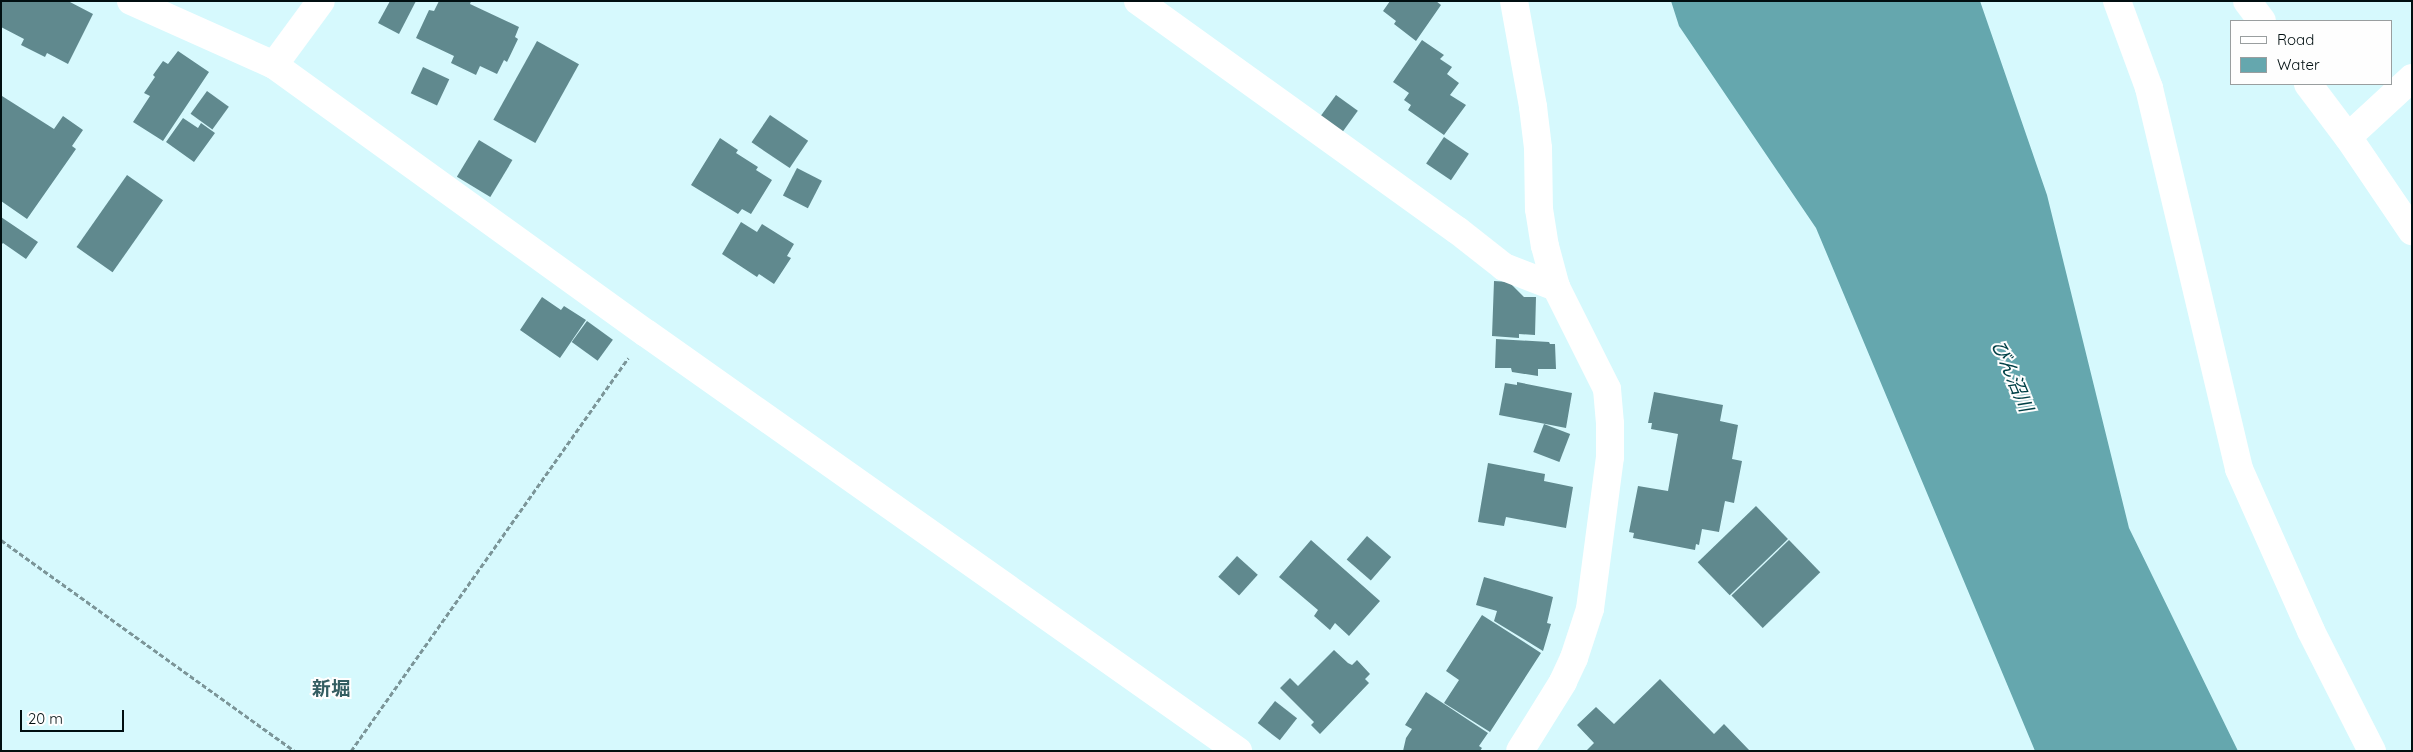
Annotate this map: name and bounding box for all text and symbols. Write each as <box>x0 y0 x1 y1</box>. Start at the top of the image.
legend <box>2230 20 2393 85</box>
text: Road <box>2277 30 2314 49</box>
text: Water <box>2277 55 2320 74</box>
water label: びん沼川 <box>1987 337 2037 415</box>
district label: 新堀 <box>312 678 350 700</box>
scale bar <box>22 700 126 732</box>
text: 20 m <box>28 709 63 728</box>

